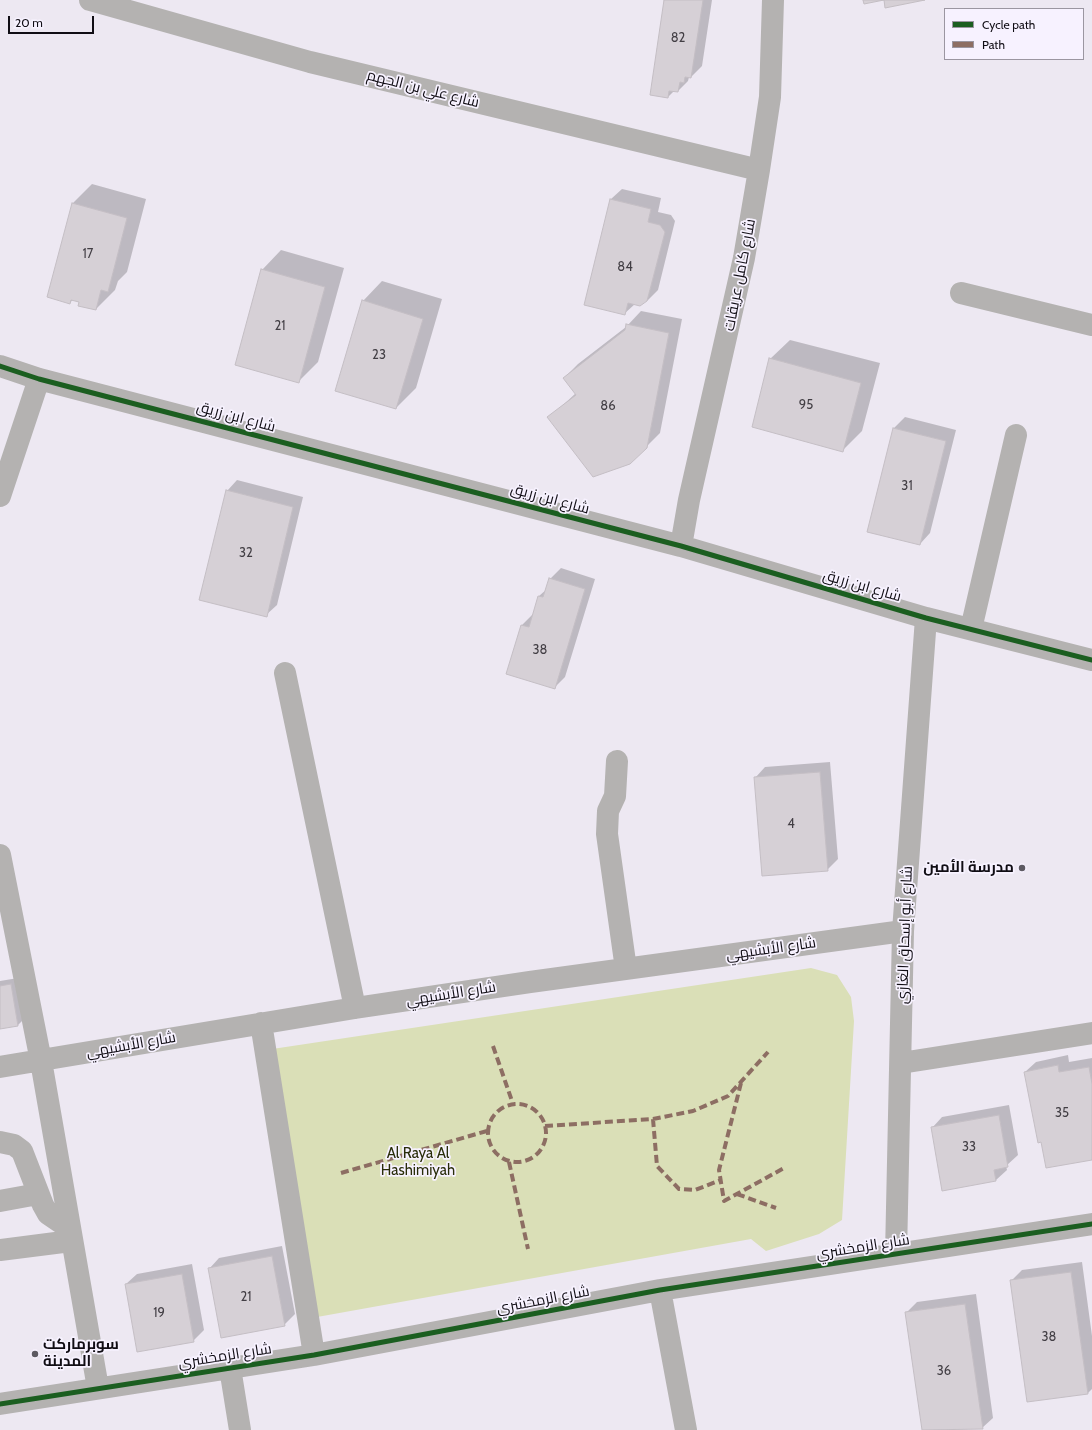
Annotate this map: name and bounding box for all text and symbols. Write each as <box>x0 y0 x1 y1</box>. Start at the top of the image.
scale bar <box>10 8 96 34</box>
legend <box>944 8 1084 60</box>
text: 20 m <box>15 15 43 30</box>
text: Cycle path <box>982 17 1035 32</box>
house number: 82 <box>671 30 685 46</box>
text: Path <box>982 37 1005 52</box>
street label: شارع علي بن الجهم <box>365 66 481 112</box>
street label: شارع كامل عريقات <box>720 217 760 333</box>
house number: 17 <box>83 246 93 262</box>
house number: 84 <box>617 259 633 275</box>
house number: 21 <box>274 318 286 334</box>
house number: 23 <box>372 347 386 363</box>
house number: 95 <box>799 397 813 413</box>
street label: شارع ابن زريق <box>195 398 277 436</box>
house number: 86 <box>600 398 616 414</box>
house number: 31 <box>901 478 913 494</box>
street label: شارع ابن زريق <box>509 480 591 518</box>
house number: 32 <box>239 545 253 561</box>
street label: شارع ابن زريق <box>821 566 903 606</box>
house number: 38 <box>533 642 547 658</box>
house number: 4 <box>787 816 795 832</box>
place label: مدرسة الأمين <box>923 859 1014 877</box>
marker: مدرسة الأمين <box>1017 863 1027 873</box>
street label: شارع أبو إسحاق الغازي <box>894 866 916 1004</box>
street label: شارع الأبشيهي <box>725 934 817 964</box>
street label: شارع الأبشيهي <box>405 978 497 1010</box>
street label: شارع الأبشيهي <box>85 1028 177 1062</box>
house number: 35 <box>1055 1105 1069 1121</box>
house number: 33 <box>962 1139 976 1155</box>
park label: Al Raya Al Hashimiyah <box>381 1145 455 1180</box>
street label: شارع الزمخشري <box>815 1231 911 1263</box>
street label: شارع الزمخشري <box>495 1282 591 1318</box>
house number: 21 <box>240 1289 252 1305</box>
house number: 19 <box>153 1305 165 1321</box>
house number: 38 <box>1042 1329 1056 1345</box>
place label: سوبرماركت المدينة <box>43 1336 119 1371</box>
street label: شارع الزمخشري <box>177 1340 273 1372</box>
marker: سوبرماركت المدينة <box>30 1349 40 1359</box>
house number: 36 <box>937 1363 951 1379</box>

